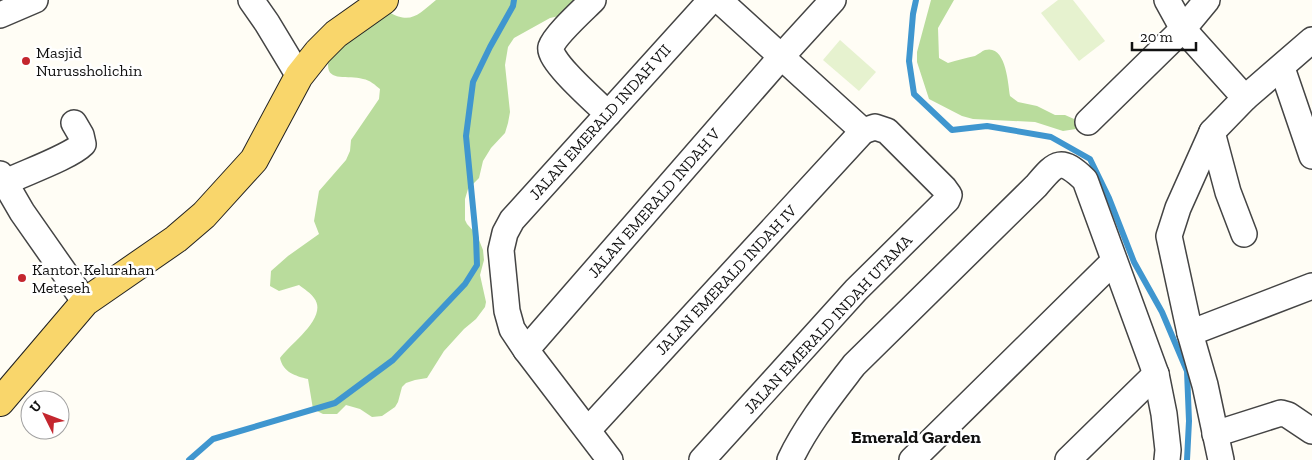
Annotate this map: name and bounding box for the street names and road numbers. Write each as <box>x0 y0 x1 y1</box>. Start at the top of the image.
street label: JALAN EMERALD INDAH VII <box>525 40 675 204</box>
street label: JALAN EMERALD INDAH V <box>584 124 724 282</box>
street label: JALAN EMERALD INDAH IV <box>652 201 801 359</box>
street label: JALAN EMERALD INDAH UTAMA <box>740 230 916 417</box>

